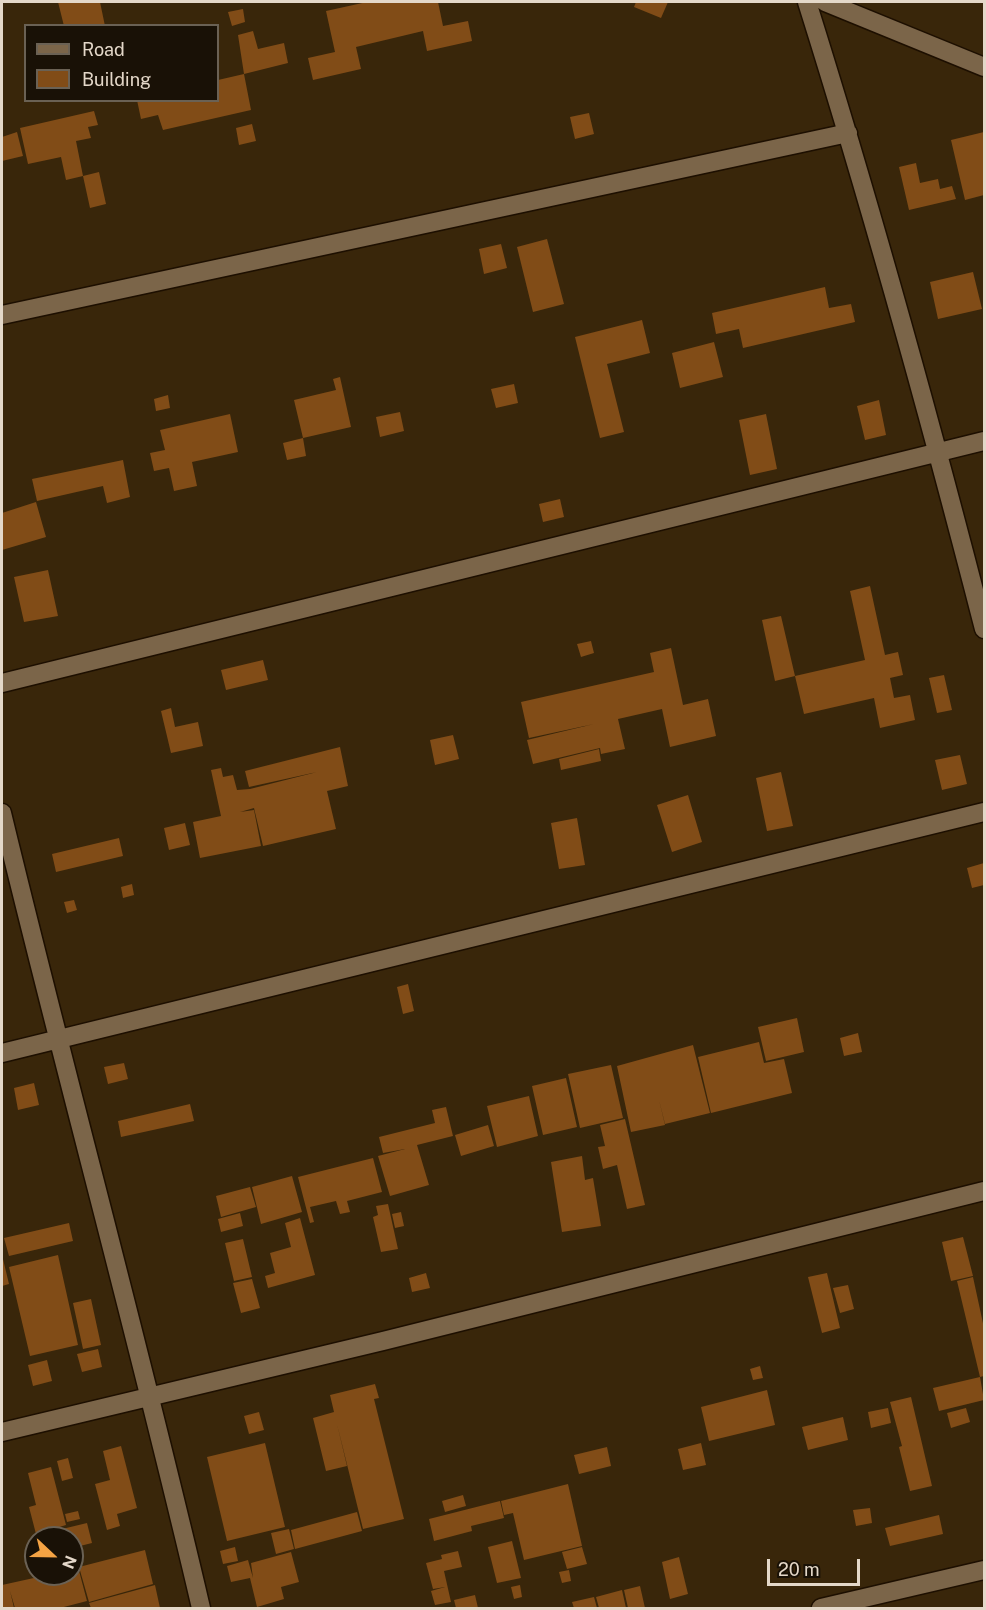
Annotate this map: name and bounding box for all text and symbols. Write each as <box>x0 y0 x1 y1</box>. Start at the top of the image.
legend <box>24 24 219 102</box>
text: Road <box>82 39 125 60</box>
text: Building <box>82 69 151 90</box>
north arrow <box>24 1526 84 1586</box>
scale bar <box>770 1547 863 1585</box>
text: N <box>58 1553 80 1572</box>
text: 20 m <box>778 1559 820 1580</box>

